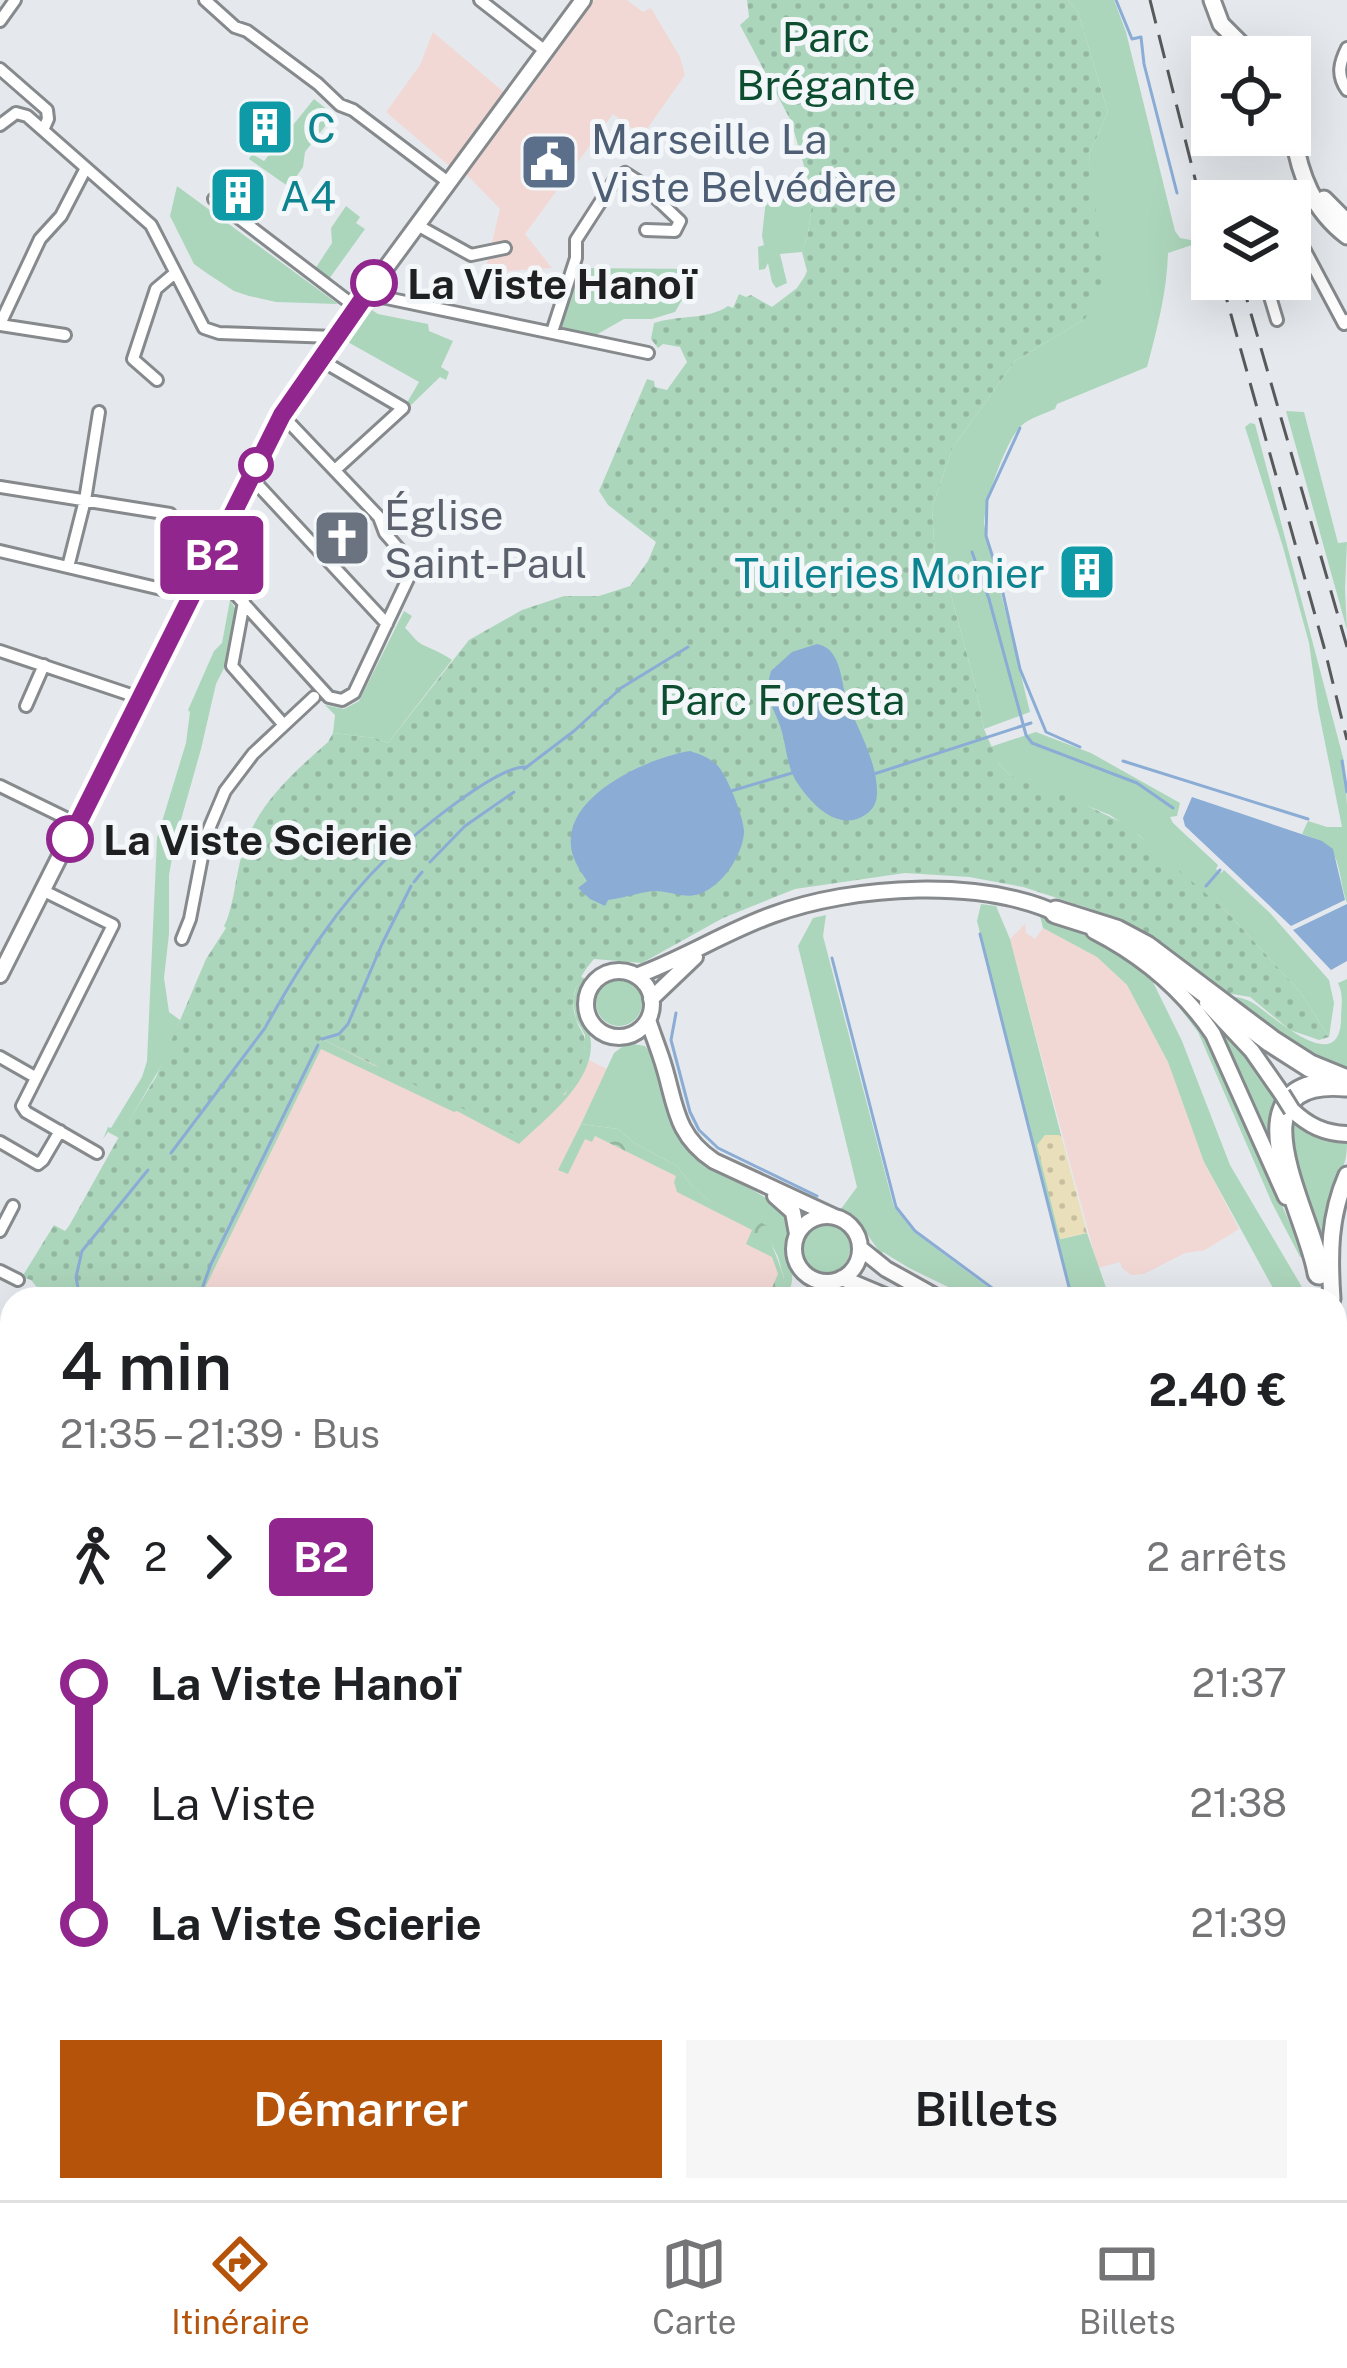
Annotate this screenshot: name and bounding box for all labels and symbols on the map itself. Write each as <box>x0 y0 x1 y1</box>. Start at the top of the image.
park label: Parc Brégante <box>736 12 916 109</box>
building icon: C <box>234 96 296 158</box>
place label: C <box>307 103 336 152</box>
place label: Marseille La Viste Belvédère <box>591 114 897 211</box>
public building icon: Marseille La Viste Belvédère <box>518 131 580 193</box>
building icon: A4 <box>207 164 269 226</box>
place label: A4 <box>280 171 336 220</box>
place label: La Viste Hanoï <box>407 259 698 308</box>
marker: La Viste Hanoï <box>352 261 396 305</box>
unlabelled marker <box>240 449 272 481</box>
place label: Église Saint-Paul <box>384 490 587 587</box>
church icon: Église Saint-Paul <box>311 507 373 569</box>
line badge: B2 <box>158 516 266 594</box>
building icon: Tuileries Monier <box>1056 541 1118 603</box>
place label: Tuileries Monier <box>734 548 1045 597</box>
park label: Parc Foresta <box>659 675 905 724</box>
place label: La Viste Scierie <box>103 815 412 864</box>
marker: La Viste Scierie <box>48 817 92 861</box>

